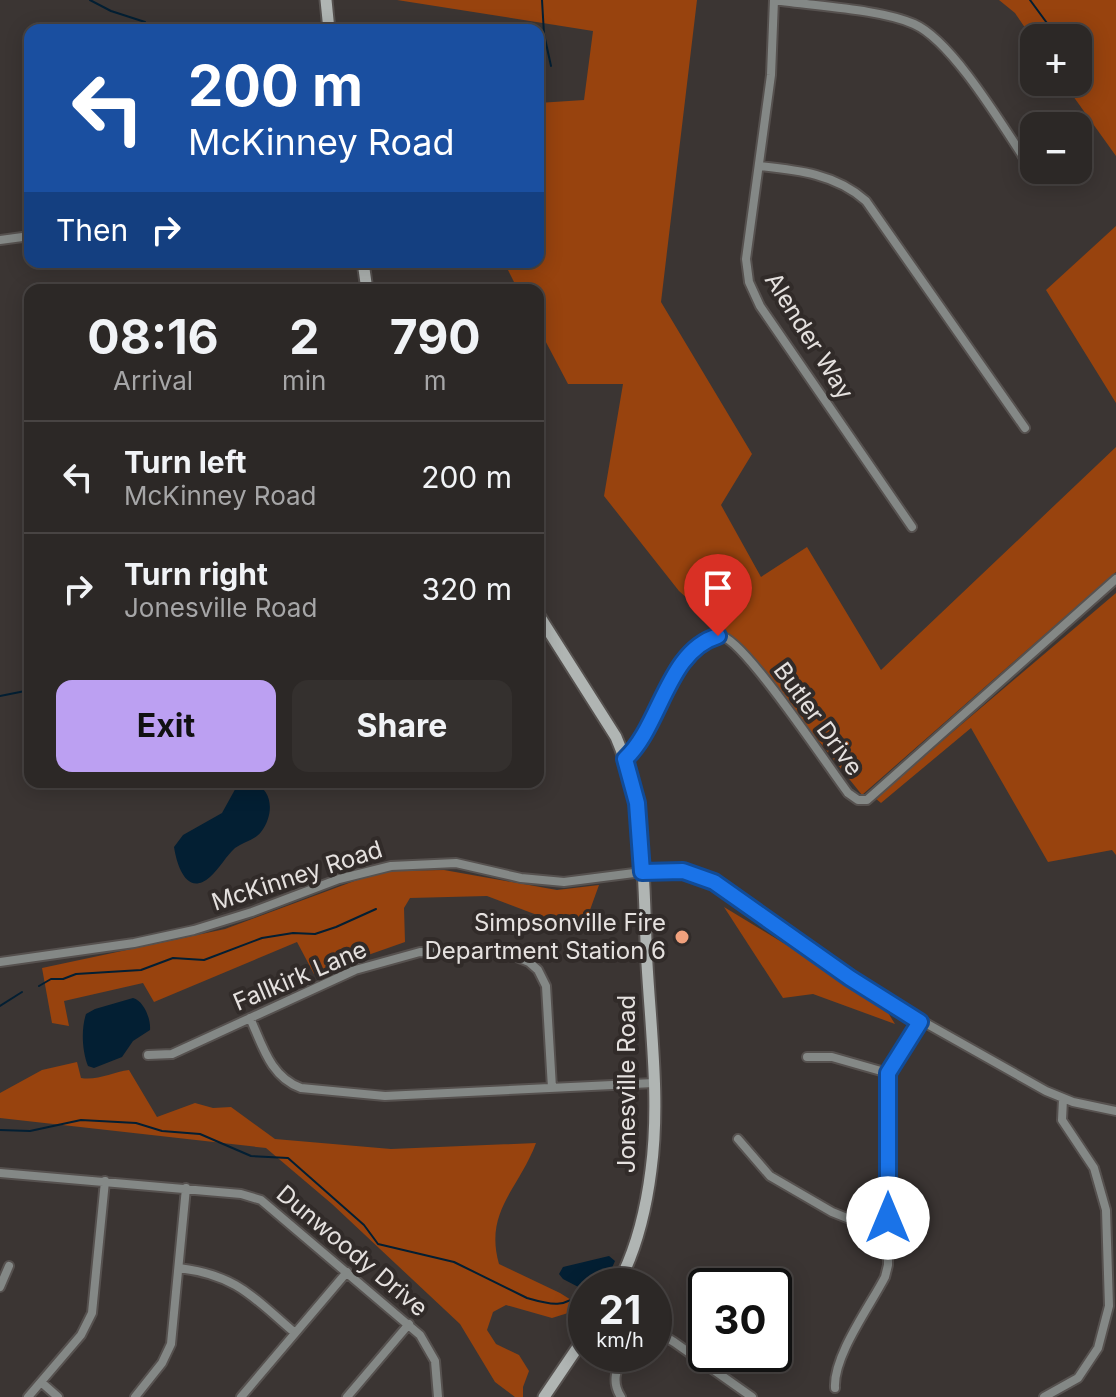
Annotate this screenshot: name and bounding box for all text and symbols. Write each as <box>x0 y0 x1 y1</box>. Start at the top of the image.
map controls <box>1020 24 1092 184</box>
button: + <box>1020 24 1092 96</box>
text: 200 m <box>188 52 363 120</box>
icon: left <box>56 56 160 160</box>
button: − <box>1020 112 1092 184</box>
text: McKinney Road <box>188 120 455 164</box>
icon: right <box>144 208 188 252</box>
text: Then <box>56 212 128 248</box>
street label: Alender Way <box>759 267 860 405</box>
text: 08:16 <box>87 307 219 366</box>
text: 2 <box>289 307 319 366</box>
text: 790 <box>390 307 481 366</box>
text: Arrival <box>113 365 193 396</box>
text: min <box>282 365 326 396</box>
text: m <box>424 365 447 396</box>
text: Turn left <box>124 444 246 480</box>
icon: left <box>56 455 100 499</box>
text: 200 m <box>421 459 512 495</box>
text: McKinney Road <box>124 480 317 511</box>
pin <box>684 554 752 636</box>
text: Turn right <box>124 556 268 592</box>
icon: arrive <box>696 566 740 610</box>
icon: right <box>56 567 100 611</box>
text: 320 m <box>422 571 512 607</box>
text: Jonesville Road <box>124 592 317 623</box>
street label: Butler Drive <box>768 656 869 781</box>
button: Exit <box>56 680 276 772</box>
button: Share <box>292 680 512 772</box>
street label: McKinney Road <box>208 834 386 917</box>
place label: Simpsonville Fire Department Station 6 <box>425 908 666 965</box>
marker: Simpsonville Fire Department Station 6 <box>673 928 691 946</box>
street label: Fallkirk Lane <box>229 934 371 1017</box>
street label: Jonesville Road <box>612 995 641 1173</box>
position arrow <box>846 1176 930 1260</box>
street label: Dunwoody Drive <box>271 1179 434 1322</box>
speed limit sign: 30 <box>688 1268 792 1372</box>
text: 21 <box>599 1285 641 1334</box>
text: km/h <box>596 1328 644 1352</box>

